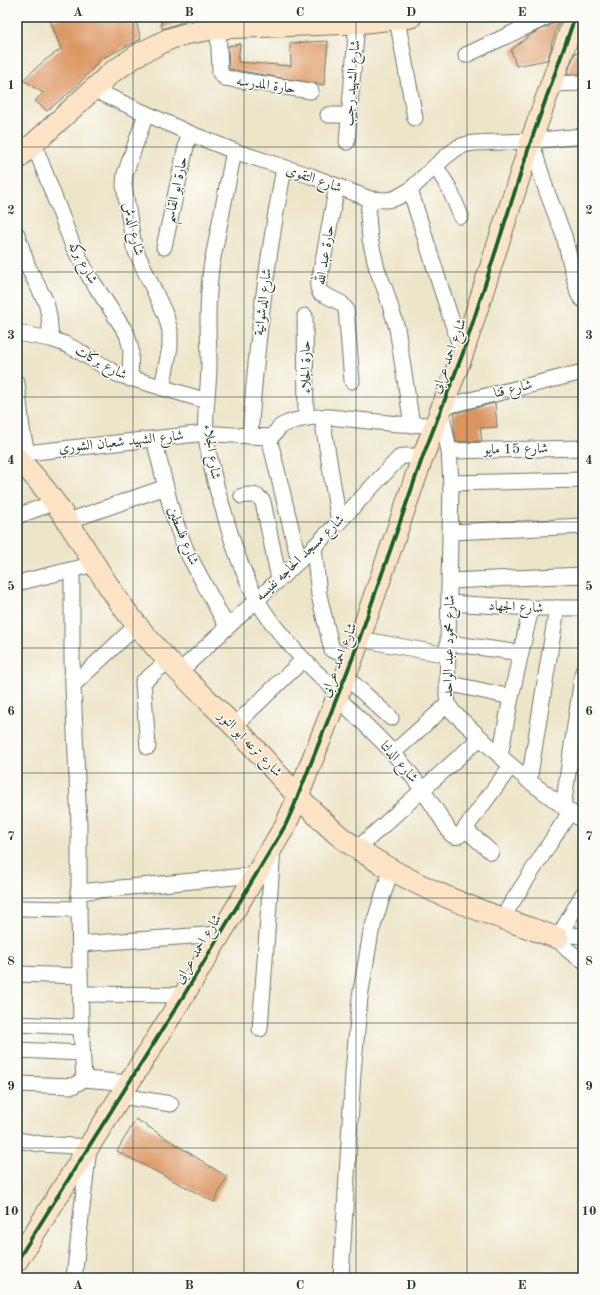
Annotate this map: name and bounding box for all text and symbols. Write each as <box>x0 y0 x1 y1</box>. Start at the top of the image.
text: A <box>73 6 83 19</box>
text: B <box>184 6 194 19</box>
text: C <box>296 6 304 19</box>
text: D <box>406 6 416 19</box>
text: E <box>518 6 527 19</box>
street label: شارع الشهيد رجب <box>341 39 367 127</box>
street label: حارة المدرسه <box>235 74 297 97</box>
text: 1 <box>7 79 15 92</box>
text: 1 <box>585 79 593 92</box>
street label: حارة ابو القاسم <box>162 156 196 226</box>
street label: شارع التقوى <box>283 163 344 199</box>
street label: شارع الدش <box>116 201 146 258</box>
text: 2 <box>7 204 15 217</box>
text: 2 <box>585 204 593 217</box>
street label: حارة عبد الله <box>308 223 338 286</box>
street label: شارع بركه <box>62 239 102 288</box>
street label: شارع الدشوانية <box>252 268 278 337</box>
street label: شارع احمد عرابى <box>429 317 473 397</box>
text: 3 <box>7 329 15 342</box>
text: 3 <box>585 329 593 342</box>
street label: حارة الجلاء <box>299 340 314 394</box>
street label: شارع بركات <box>71 343 130 386</box>
street label: شارع قنا <box>492 377 535 404</box>
street label: شارع الجلاء <box>197 424 223 481</box>
street label: شارع الشهيد شعبان الشوري <box>58 428 185 460</box>
street label: شارع 15 مايو <box>482 441 548 461</box>
text: 4 <box>7 454 15 467</box>
text: 4 <box>585 454 593 467</box>
street label: شارع فلسطين <box>161 505 201 569</box>
street label: شارع مسجد الحاجه نفيسه <box>253 512 350 607</box>
text: 5 <box>7 580 15 593</box>
text: 5 <box>585 580 593 593</box>
street label: شارع محمود عبد الواحد <box>441 595 461 697</box>
street label: شارع الجهاد <box>488 599 544 619</box>
street label: شارع احمد عرابى <box>318 621 363 701</box>
text: 6 <box>7 705 15 718</box>
text: 6 <box>585 705 593 718</box>
street label: شارع ترعه ابو النور <box>211 707 285 782</box>
street label: شارع الدلتا <box>375 739 420 788</box>
text: 7 <box>7 830 15 843</box>
text: 7 <box>585 830 593 843</box>
street label: شارع احمد عرابى <box>172 912 228 988</box>
text: 8 <box>7 955 15 968</box>
text: 8 <box>585 955 593 968</box>
text: 9 <box>7 1080 15 1093</box>
text: 9 <box>585 1080 593 1093</box>
text: 10 <box>3 1205 19 1218</box>
text: 10 <box>581 1205 597 1218</box>
text: A <box>73 1279 83 1292</box>
text: B <box>184 1279 194 1292</box>
text: C <box>296 1279 304 1292</box>
text: D <box>406 1279 416 1292</box>
text: E <box>518 1279 527 1292</box>

